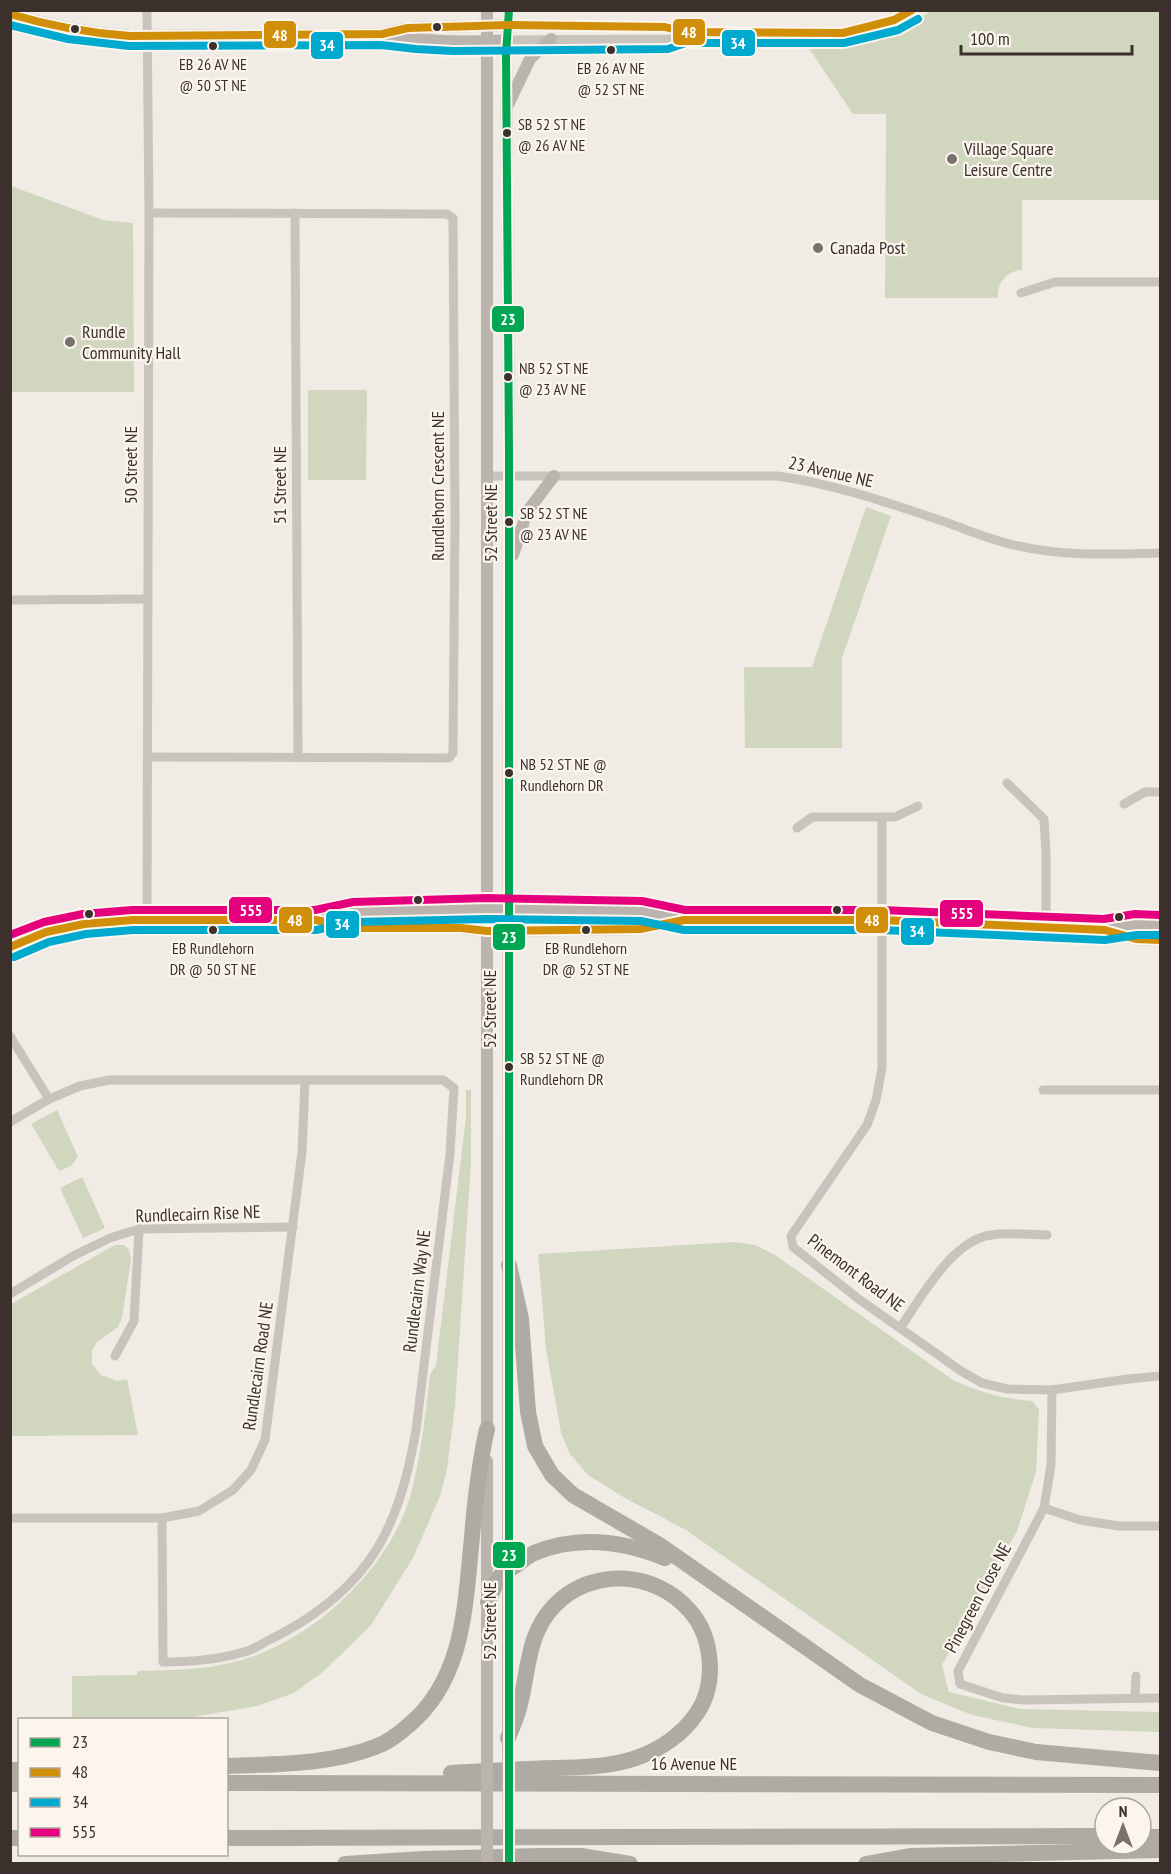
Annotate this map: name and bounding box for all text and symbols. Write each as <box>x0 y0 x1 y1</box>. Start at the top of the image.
line badge: 48 <box>672 18 706 46</box>
scale bar <box>961 18 1132 56</box>
line badge: 48 <box>263 20 297 49</box>
unlabelled marker <box>431 21 443 33</box>
text: 48 <box>681 22 697 42</box>
unlabelled marker <box>69 23 81 35</box>
text: 48 <box>272 25 288 45</box>
text: 100 m <box>970 27 1010 50</box>
line badge: 34 <box>721 29 756 57</box>
line badge: 34 <box>310 31 344 60</box>
text: 34 <box>730 33 746 53</box>
text: 34 <box>319 35 335 55</box>
marker: EB 26 AV NE @ 50 ST NE <box>207 40 219 52</box>
marker: EB 26 AV NE @ 52 ST NE <box>605 44 617 56</box>
place label: EB 26 AV NE @ 50 ST NE <box>179 54 247 95</box>
place label: EB 26 AV NE @ 52 ST NE <box>577 58 645 99</box>
place label: SB 52 ST NE @ 26 AV NE <box>518 114 586 155</box>
marker: SB 52 ST NE @ 26 AV NE <box>501 127 513 139</box>
place label: Village Square Leisure Centre <box>963 137 1054 181</box>
marker: Village Square Leisure Centre <box>945 152 959 166</box>
place label: Canada Post <box>830 236 906 259</box>
marker: Canada Post <box>811 241 825 255</box>
line badge: 23 <box>491 305 525 333</box>
text: 23 <box>500 309 516 329</box>
place label: Rundle Community Hall <box>82 320 182 364</box>
marker: Rundle Community Hall <box>63 335 77 349</box>
place label: NB 52 ST NE @ 23 AV NE <box>519 358 589 399</box>
marker: NB 52 ST NE @ 23 AV NE <box>502 371 514 383</box>
street label: Rundlehorn Crescent NE <box>426 411 449 561</box>
street label: 50 Street NE <box>119 426 142 504</box>
street label: 51 Street NE <box>268 446 291 524</box>
street label: 23 Avenue NE <box>786 451 876 492</box>
street label: 52 Street NE <box>479 484 502 562</box>
place label: SB 52 ST NE @ 23 AV NE <box>520 503 588 544</box>
marker: SB 52 ST NE @ 23 AV NE <box>503 516 515 528</box>
place label: NB 52 ST NE @ Rundlehorn DR <box>520 754 607 795</box>
marker: NB 52 ST NE @ Rundlehorn DR <box>503 767 515 779</box>
unlabelled marker <box>412 894 424 906</box>
line badge: 555 <box>228 896 273 924</box>
line badge: 555 <box>939 899 984 928</box>
text: 555 <box>240 900 262 920</box>
text: 555 <box>951 903 973 923</box>
unlabelled marker <box>831 904 843 916</box>
line badge: 48 <box>278 906 313 934</box>
line badge: 48 <box>855 906 889 934</box>
unlabelled marker <box>83 908 95 920</box>
text: 48 <box>287 910 303 930</box>
line badge: 34 <box>325 910 360 939</box>
text: 48 <box>864 910 880 930</box>
unlabelled marker <box>1113 911 1125 923</box>
text: 34 <box>334 914 350 934</box>
line badge: 34 <box>900 917 935 946</box>
text: 34 <box>909 921 925 941</box>
line badge: 23 <box>492 923 526 951</box>
marker: EB Rundlehorn DR @ 50 ST NE <box>207 924 219 936</box>
marker: EB Rundlehorn DR @ 52 ST NE <box>580 924 592 936</box>
text: 23 <box>501 927 517 947</box>
place label: EB Rundlehorn DR @ 50 ST NE <box>170 938 256 979</box>
place label: EB Rundlehorn DR @ 52 ST NE <box>543 938 629 979</box>
street label: 52 Street NE <box>478 970 501 1048</box>
place label: SB 52 ST NE @ Rundlehorn DR <box>520 1048 605 1089</box>
marker: SB 52 ST NE @ Rundlehorn DR <box>503 1061 515 1073</box>
street label: Rundlecairn Rise NE <box>135 1200 261 1227</box>
street label: Rundlecairn Way NE <box>398 1228 435 1354</box>
street label: Pinemont Road NE <box>803 1229 909 1317</box>
street label: Rundlecairn Road NE <box>237 1300 278 1432</box>
street label: Pinegreen Close NE <box>939 1539 1016 1657</box>
line badge: 23 <box>492 1541 526 1569</box>
text: 23 <box>501 1545 517 1565</box>
street label: 52 Street NE <box>478 1582 501 1660</box>
legend <box>18 1718 228 1856</box>
text: 23 <box>72 1730 88 1753</box>
street label: 16 Avenue NE <box>651 1752 737 1775</box>
text: 48 <box>72 1760 88 1783</box>
text: 34 <box>72 1790 88 1813</box>
north arrow <box>1093 1796 1153 1856</box>
text: N <box>1119 1801 1127 1821</box>
text: 555 <box>72 1820 96 1843</box>

